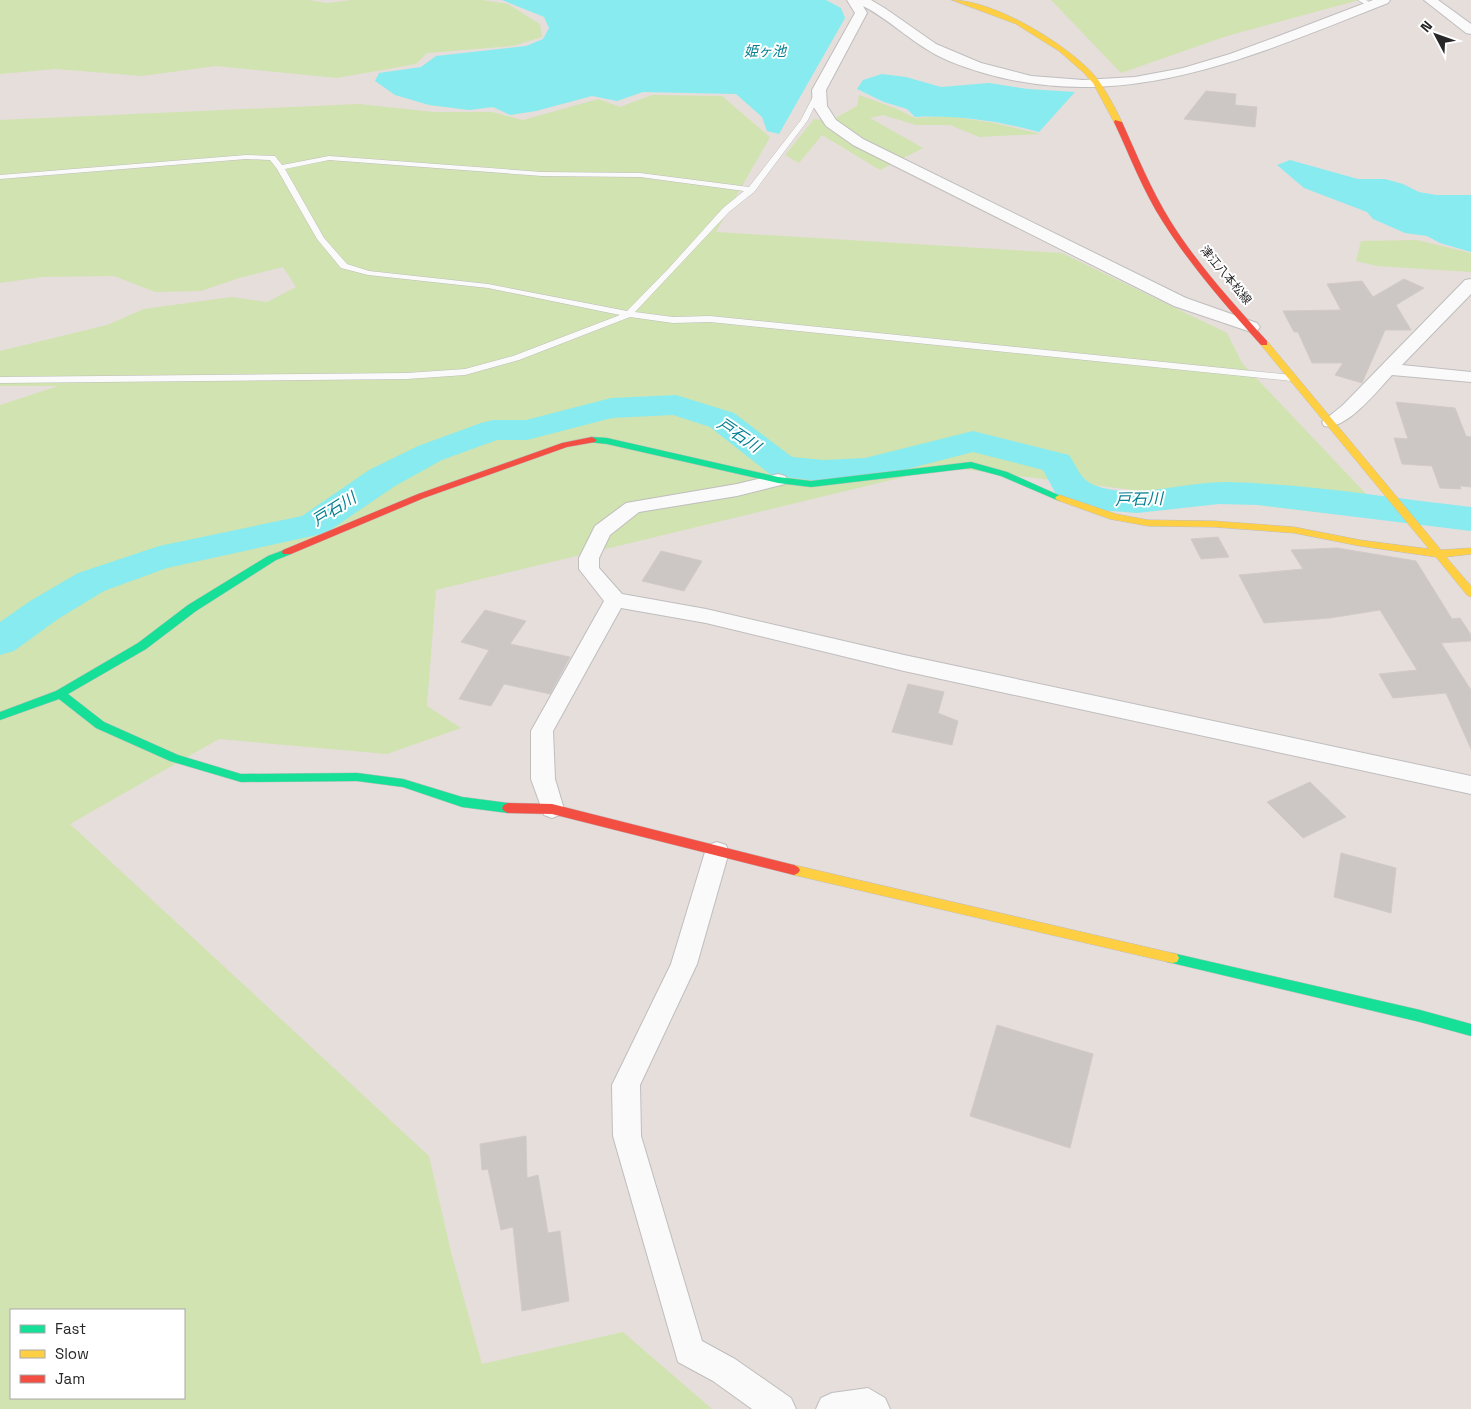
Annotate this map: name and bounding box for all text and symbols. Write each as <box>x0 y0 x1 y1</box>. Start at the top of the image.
north arrow <box>1411 10 1461 60</box>
text: N <box>1416 17 1436 36</box>
water label: 姫ヶ池 <box>744 42 788 60</box>
street label: 津江八本松線 <box>1197 242 1255 308</box>
water label: 戸石川 <box>713 413 766 458</box>
water label: 戸石川 <box>308 486 362 531</box>
water label: 戸石川 <box>1115 488 1165 510</box>
legend <box>10 1309 185 1399</box>
text: Fast <box>55 1319 86 1338</box>
text: Slow <box>55 1344 89 1363</box>
text: Jam <box>55 1369 85 1388</box>

